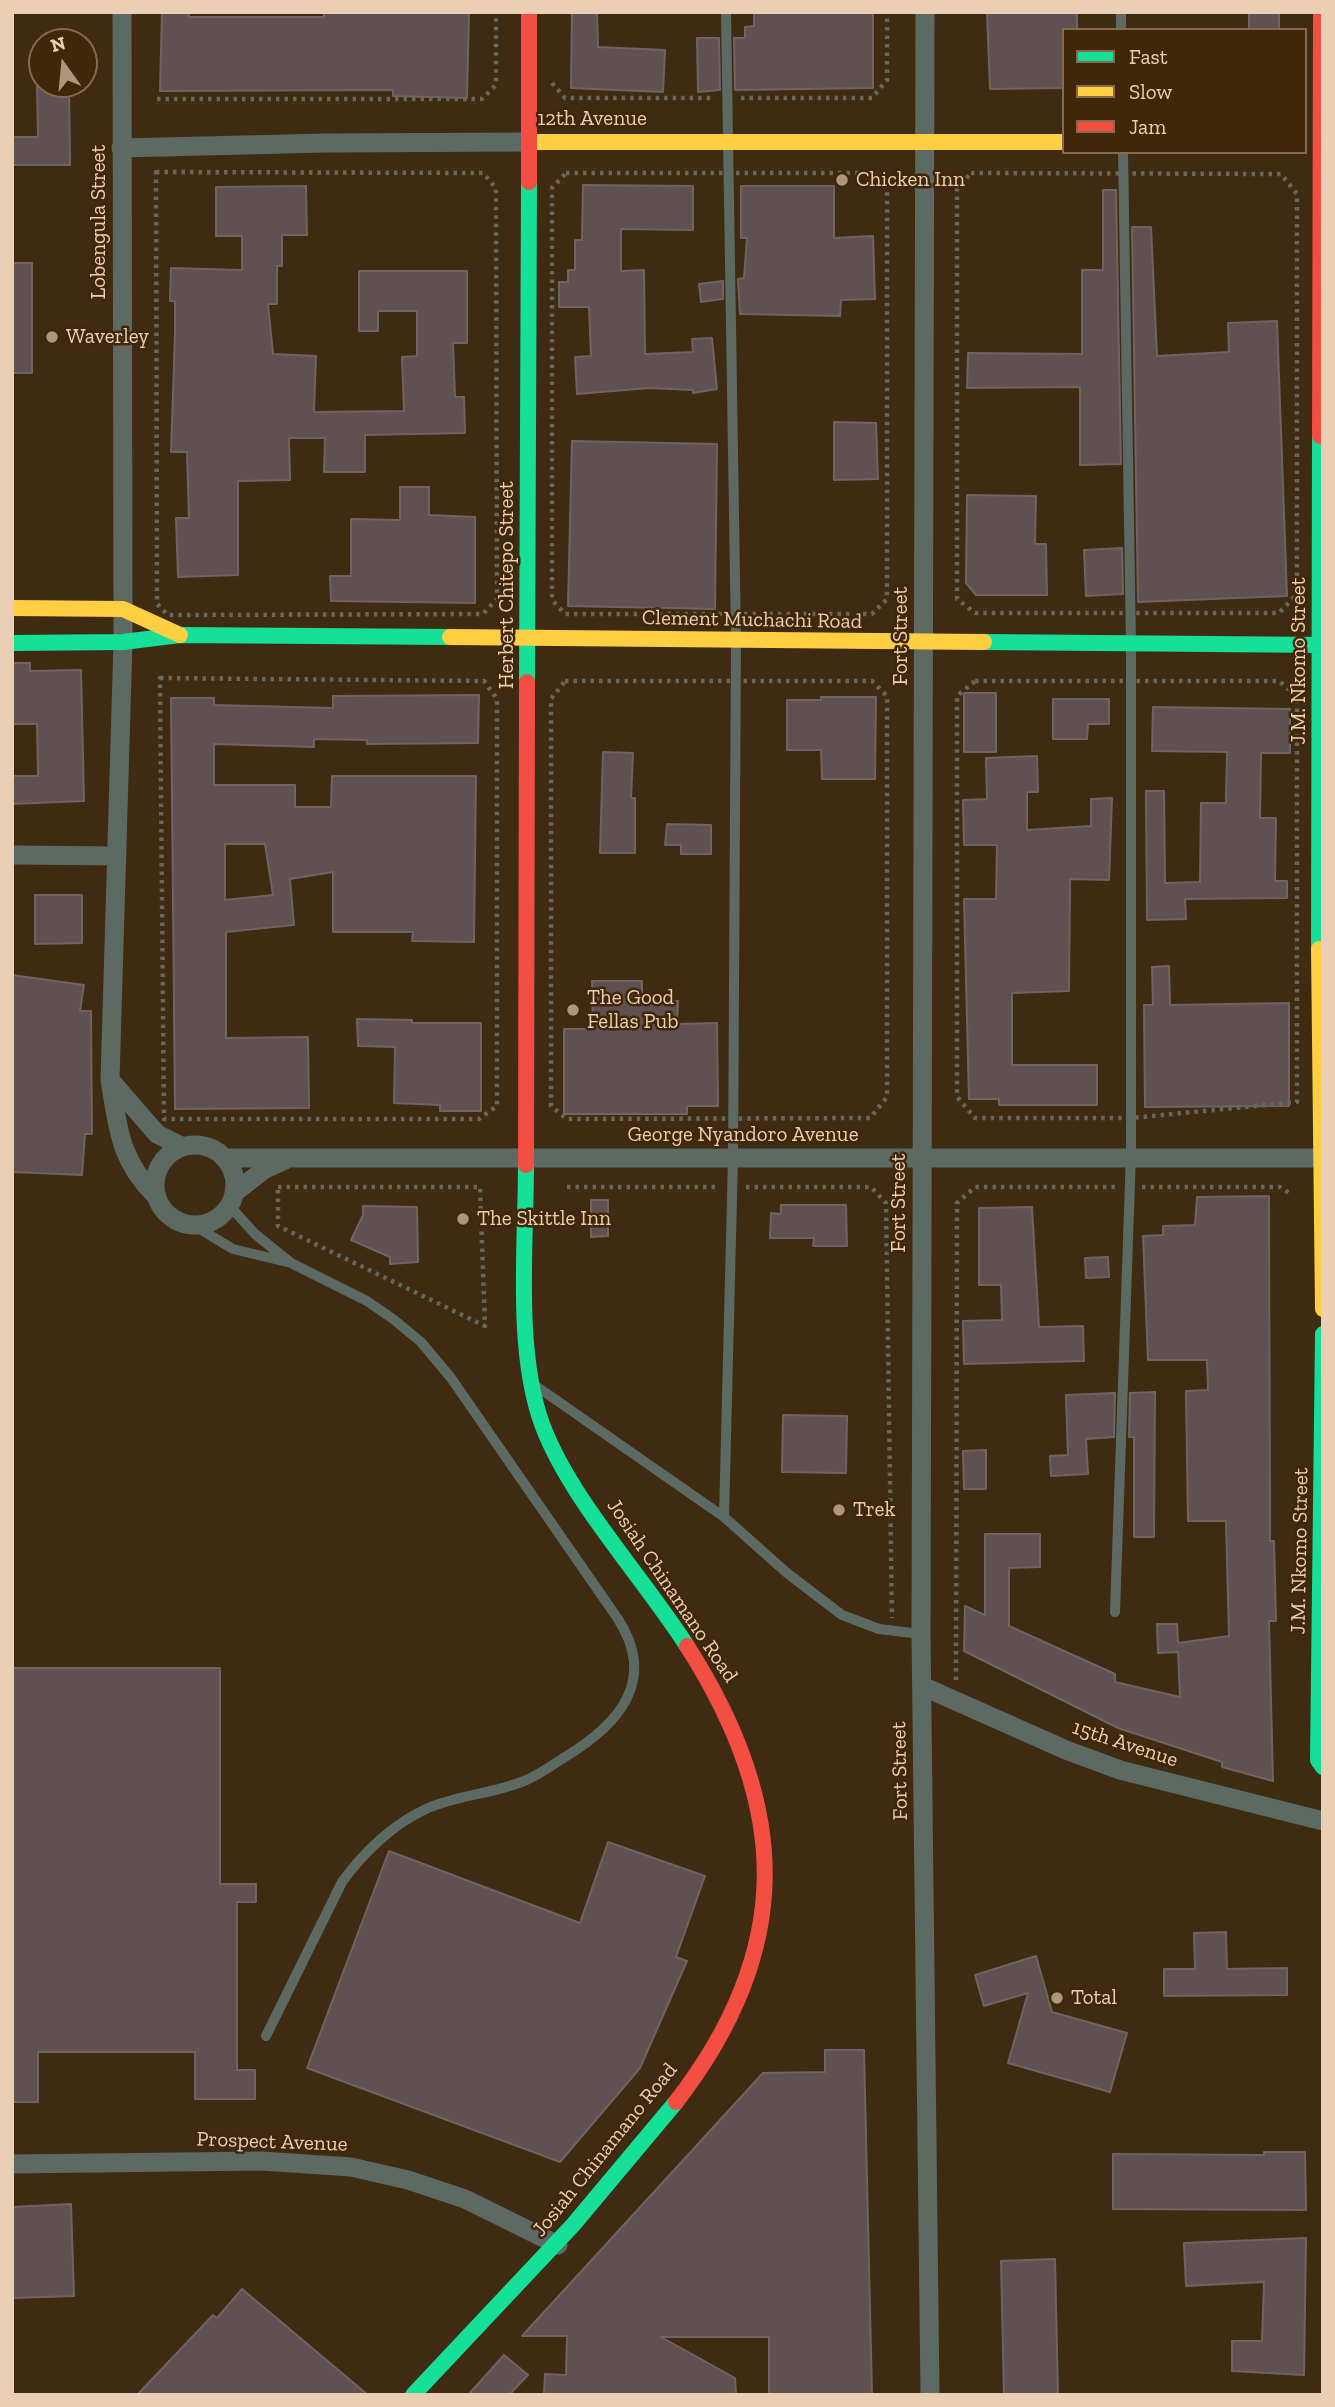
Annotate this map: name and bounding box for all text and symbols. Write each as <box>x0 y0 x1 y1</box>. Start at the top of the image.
north arrow <box>28 28 98 98</box>
legend <box>1062 28 1307 154</box>
text: N <box>48 31 68 57</box>
text: Fast <box>1129 44 1168 69</box>
text: Slow <box>1129 79 1172 104</box>
street label: 12th Avenue <box>537 106 647 132</box>
text: Jam <box>1129 114 1166 139</box>
street label: Lobengula Street <box>86 145 112 299</box>
place label: Chicken Inn <box>856 167 965 193</box>
marker: Chicken Inn <box>834 172 850 188</box>
place label: Waverley <box>66 324 149 350</box>
marker: Waverley <box>44 329 60 345</box>
street label: Herbert Chitepo Street <box>494 481 520 689</box>
street label: J.M. Nkomo Street <box>1286 578 1312 744</box>
street label: Fort Street <box>888 587 914 685</box>
street label: Clement Muchachi Road <box>642 605 862 635</box>
place label: The Good Fellas Pub <box>587 985 678 1035</box>
marker: The Good Fellas Pub <box>565 1002 581 1018</box>
street label: George Nyandoro Avenue <box>627 1122 859 1148</box>
street label: Fort Street <box>886 1154 912 1252</box>
place label: The Skittle Inn <box>477 1206 611 1232</box>
marker: The Skittle Inn <box>455 1211 471 1227</box>
street label: J.M. Nkomo Street <box>1286 1467 1314 1635</box>
street label: Josiah Chinamano Road <box>601 1494 743 1688</box>
place label: Trek <box>853 1497 895 1523</box>
marker: Trek <box>831 1502 847 1518</box>
street label: 15th Avenue <box>1069 1715 1181 1773</box>
street label: Fort Street <box>887 1721 913 1821</box>
place label: Total <box>1071 1985 1117 2011</box>
marker: Total <box>1049 1990 1065 2006</box>
street label: Josiah Chinamano Road <box>527 2058 683 2242</box>
street label: Prospect Avenue <box>196 2127 348 2157</box>

